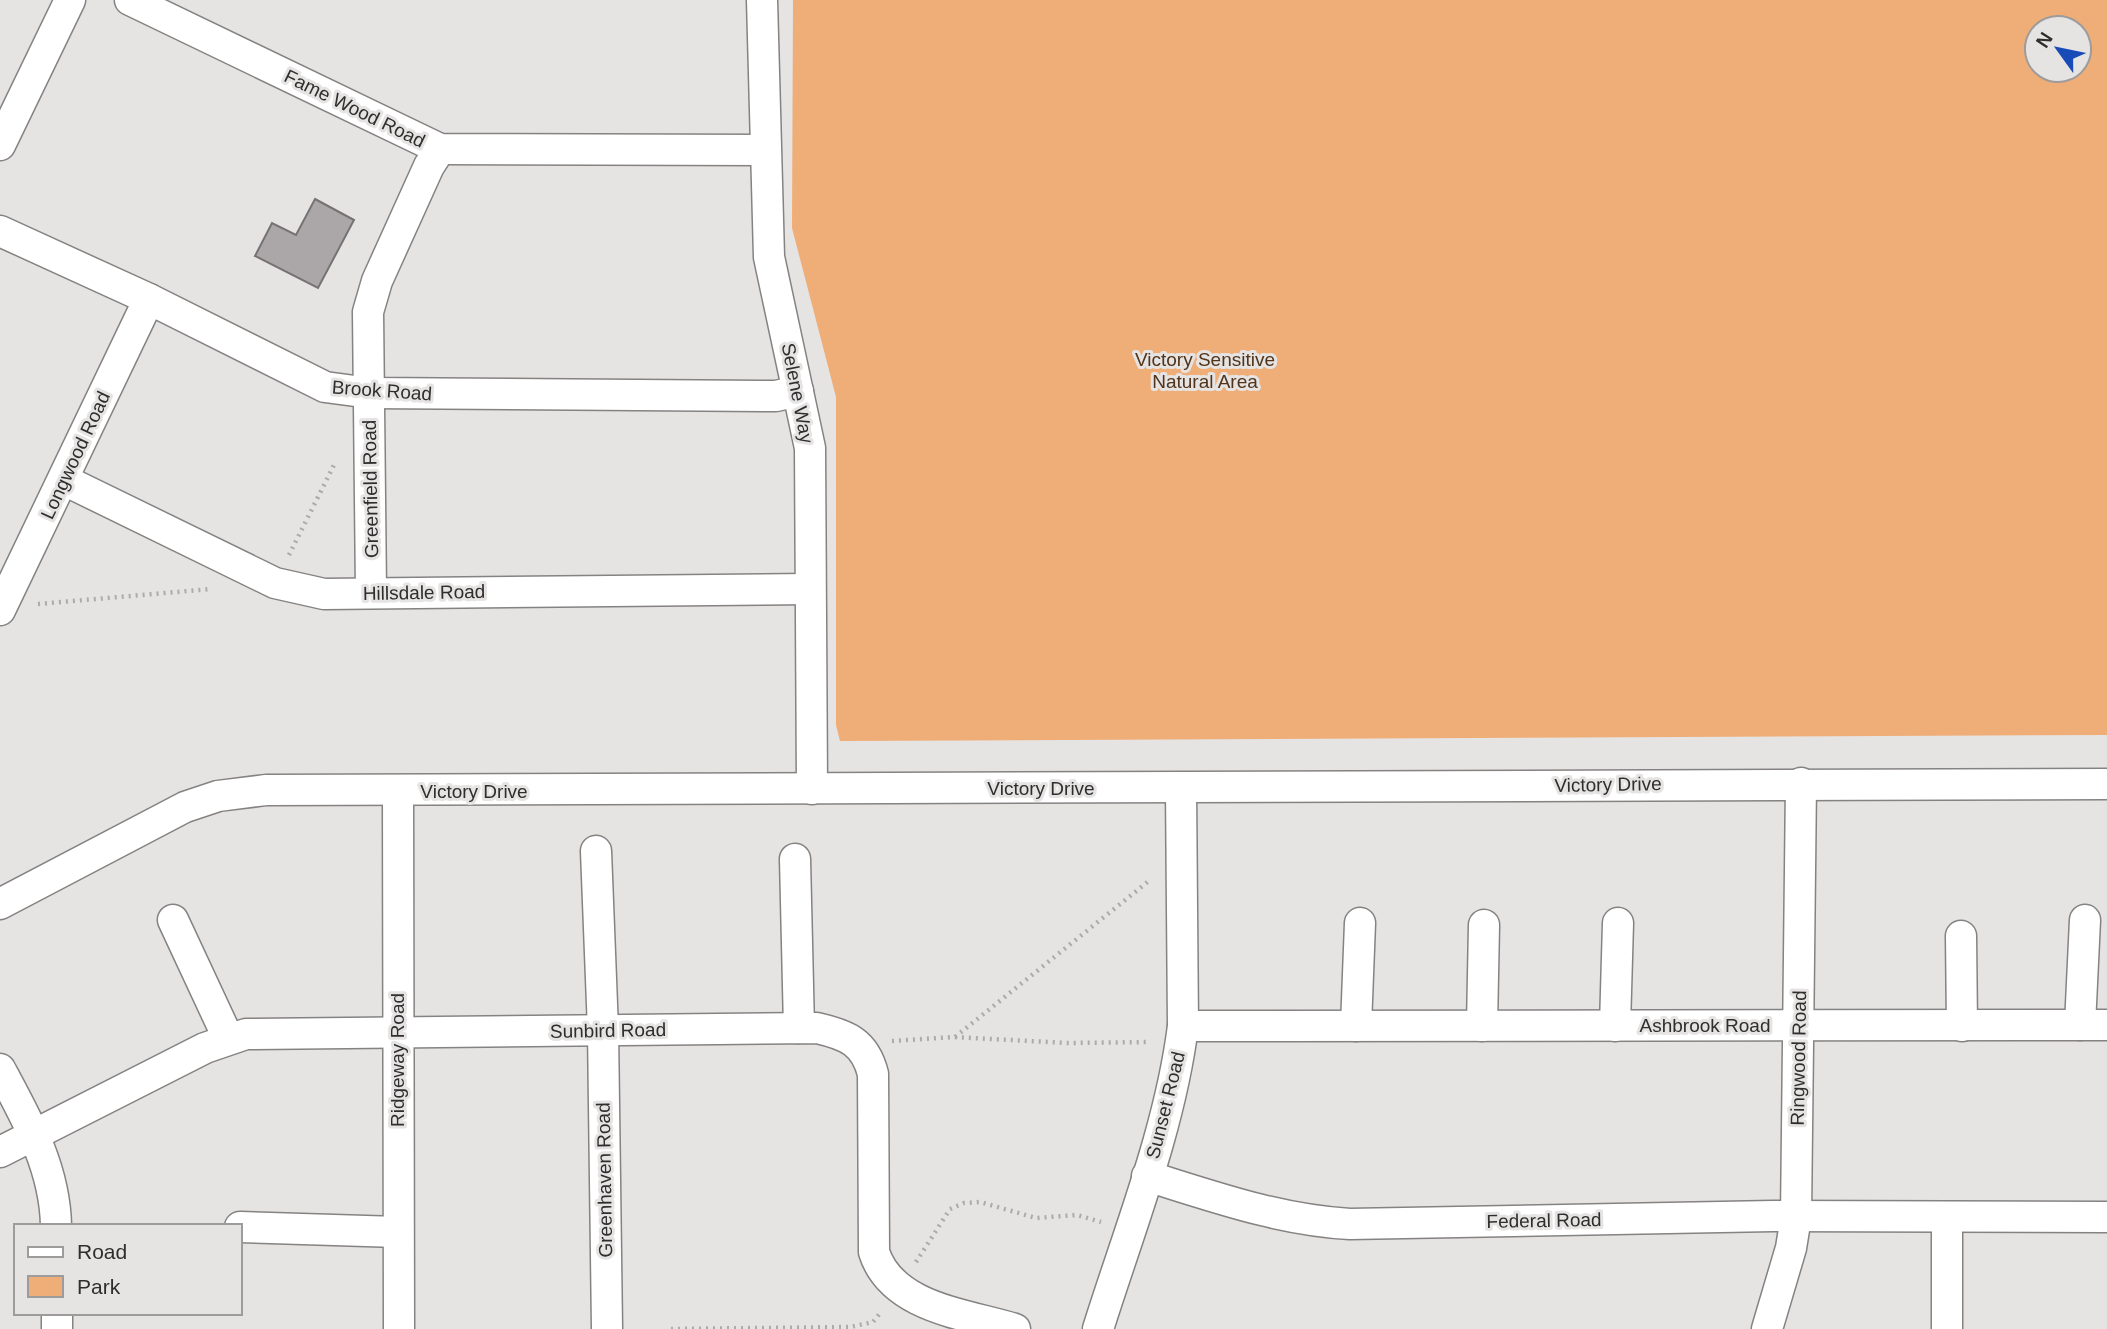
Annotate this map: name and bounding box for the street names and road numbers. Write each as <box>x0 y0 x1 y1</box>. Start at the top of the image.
street label: Fame Wood Road <box>281 65 429 152</box>
street label: Selene Way <box>777 341 818 446</box>
street label: Brook Road <box>331 377 433 404</box>
street label: Longwood Road <box>37 388 114 522</box>
street label: Greenfield Road <box>359 420 382 558</box>
street label: Hillsdale Road <box>363 581 485 604</box>
street label: Victory Drive <box>1554 773 1662 796</box>
street label: Victory Drive <box>987 778 1095 799</box>
street label: Victory Drive <box>420 781 528 802</box>
street label: Ringwood Road <box>1787 990 1810 1126</box>
street label: Ridgeway Road <box>387 993 408 1127</box>
street label: Ashbrook Road <box>1640 1015 1770 1036</box>
street label: Sunbird Road <box>550 1019 666 1042</box>
street label: Sunset Road <box>1142 1049 1189 1161</box>
street label: Greenhaven Road <box>593 1102 616 1258</box>
street label: Federal Road <box>1486 1209 1602 1232</box>

